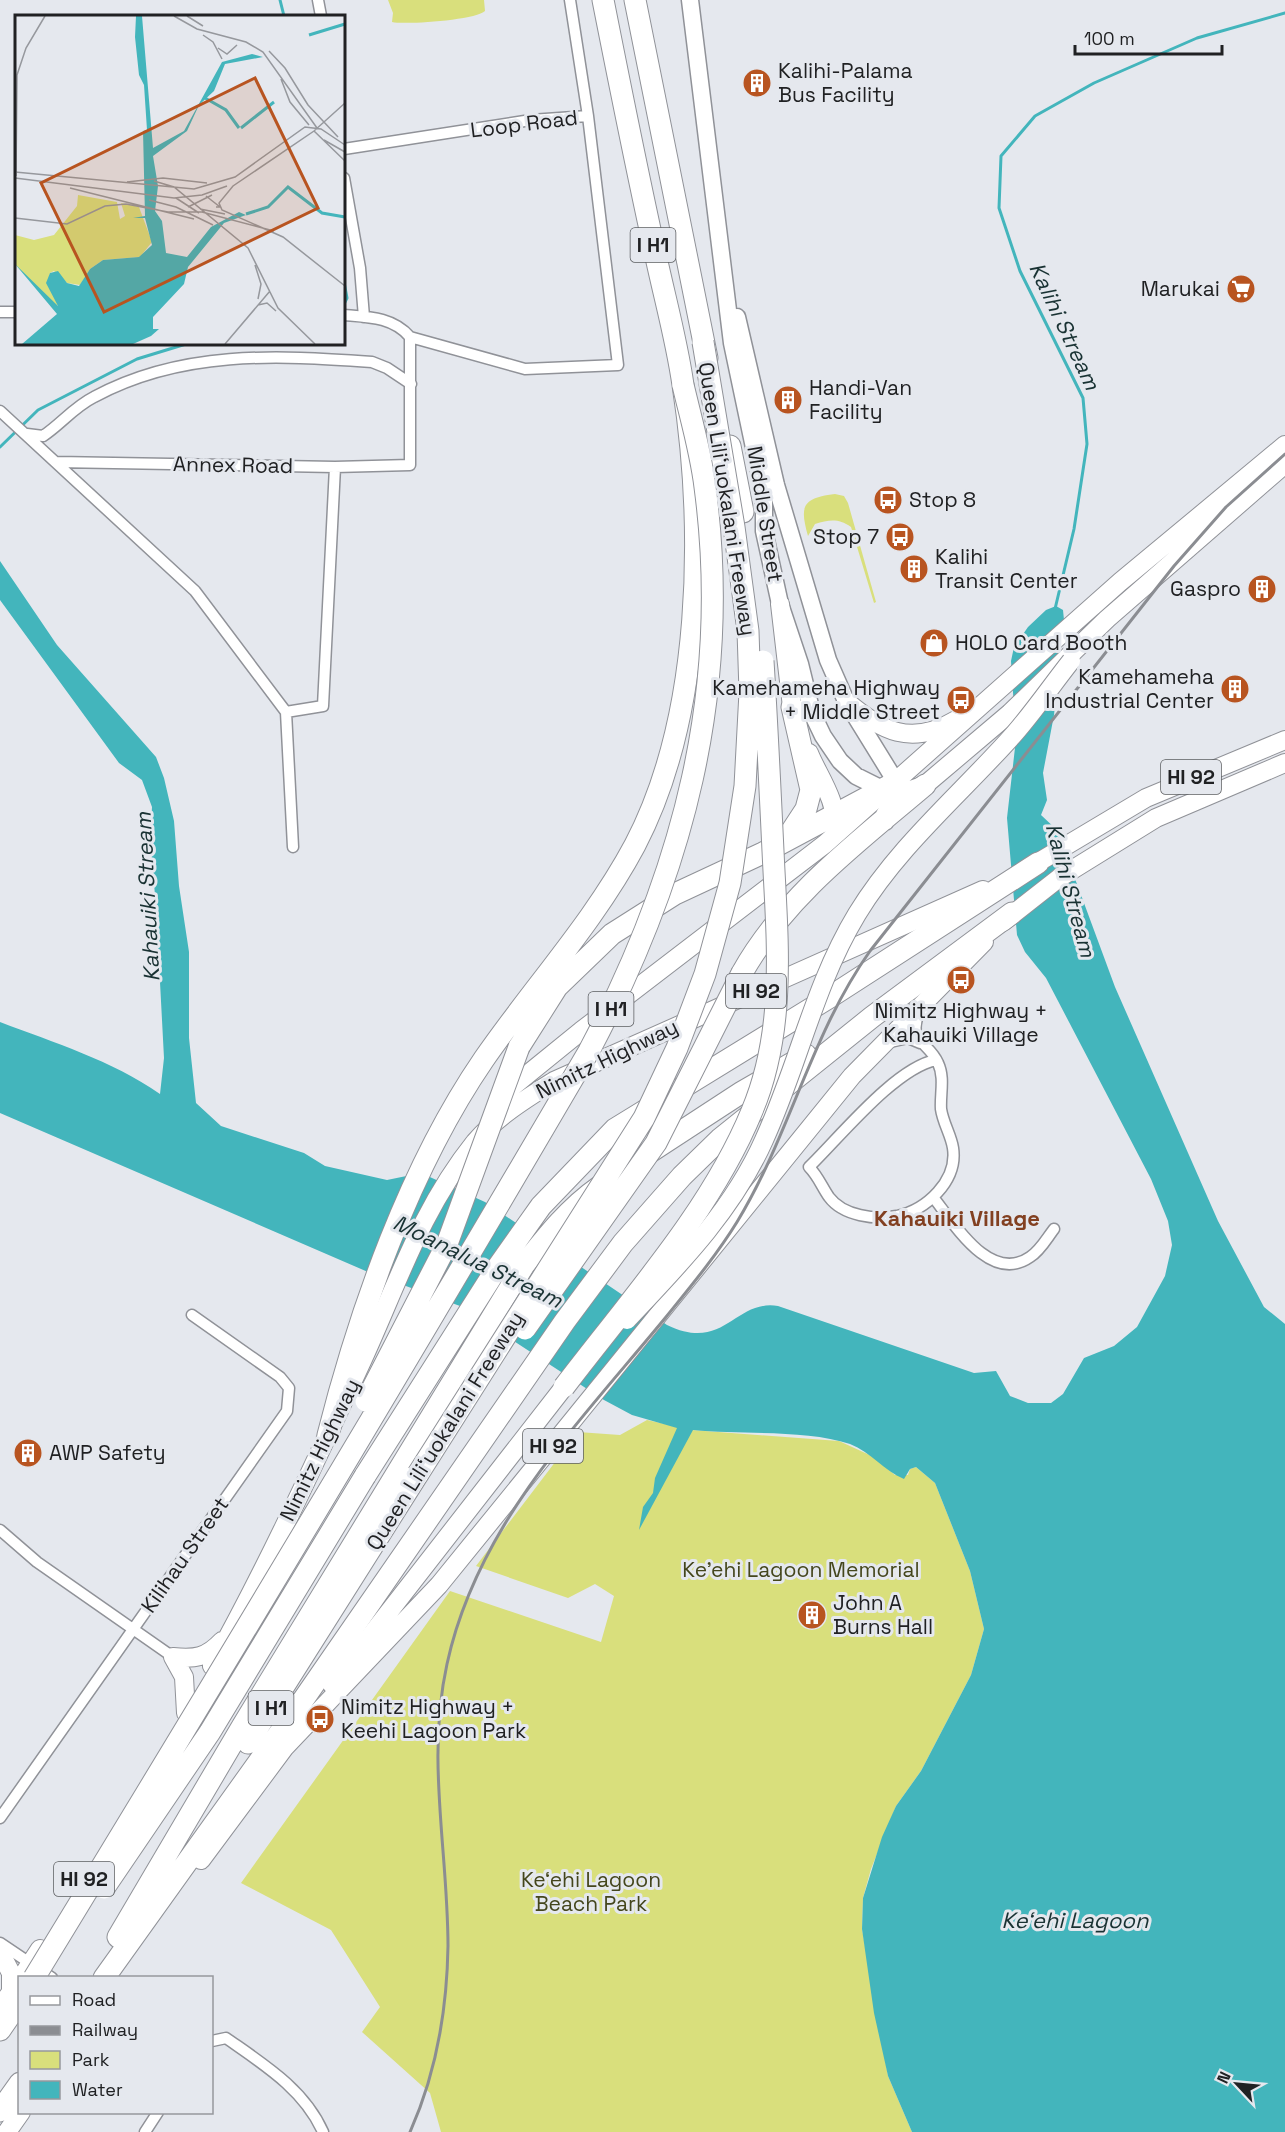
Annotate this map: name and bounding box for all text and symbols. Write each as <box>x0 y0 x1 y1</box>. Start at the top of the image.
inset map <box>15 15 345 345</box>
scale bar <box>1075 18 1222 56</box>
text: 100 m <box>1084 27 1135 50</box>
place label: Kalihi-Palama Bus Facility <box>778 57 913 108</box>
building icon: Kalihi-Palama Bus Facility <box>741 67 773 99</box>
street label: Loop Road <box>469 104 579 143</box>
road number: I H1 <box>630 228 676 262</box>
water label: Kalihi Stream <box>1023 258 1107 395</box>
supermarket icon: Marukai <box>1225 273 1257 305</box>
place label: Marukai <box>1141 275 1220 302</box>
street label: Queen Liliʻuokalani Freeway <box>693 360 762 638</box>
place label: Handi-Van Facility <box>809 374 912 425</box>
building icon: Handi-Van Facility <box>772 384 804 416</box>
street label: Middle Street <box>741 444 790 584</box>
street label: Annex Road <box>173 450 293 479</box>
bus stop icon: Stop 8 <box>872 484 904 516</box>
place label: Stop 8 <box>909 486 976 513</box>
bus stop icon: Stop 7 <box>884 521 916 553</box>
place label: Stop 7 <box>813 523 879 550</box>
place label: Kalihi Transit Center <box>935 543 1078 594</box>
building icon: Kalihi Transit Center <box>898 553 930 585</box>
building icon: Gaspro <box>1246 573 1278 605</box>
place label: Gaspro <box>1170 575 1241 602</box>
shop icon: HOLO Card Booth <box>918 627 950 659</box>
place label: HOLO Card Booth <box>955 629 1127 656</box>
place label: Kamehameha Industrial Center <box>1045 663 1214 714</box>
building icon: Kamehameha Industrial Center <box>1219 673 1251 705</box>
place label: Kamehameha Highway + Middle Street <box>712 674 940 725</box>
bus stop icon: Kamehameha Highway + Middle Street <box>945 684 977 716</box>
road number: HI 92 <box>1161 760 1221 794</box>
water label: Kahauiki Stream <box>129 810 165 982</box>
water label: Kalihi Stream <box>1040 820 1103 961</box>
bus stop icon: Nimitz Highway + Kahauiki Village <box>945 964 977 996</box>
road number: HI 92 <box>726 974 786 1008</box>
road number: I H1 <box>588 992 634 1026</box>
place label: Nimitz Highway + Kahauiki Village <box>874 997 1048 1048</box>
street label: Nimitz Highway <box>531 1012 682 1105</box>
district label: Kahauiki Village <box>874 1204 1040 1232</box>
water label: Moanalua Stream <box>389 1208 568 1315</box>
street label: Queen Liliʻuokalani Freeway <box>360 1306 529 1555</box>
street label: Nimitz Highway <box>273 1374 366 1525</box>
road number: HI 92 <box>523 1429 583 1463</box>
building icon: AWP Safety <box>12 1437 44 1469</box>
place label: AWP Safety <box>49 1439 166 1466</box>
street label: Kilihau Street <box>135 1492 234 1618</box>
park label: Ke'ehi Lagoon Memorial <box>682 1556 920 1583</box>
place label: John A Burns Hall <box>833 1589 933 1640</box>
building icon: John A Burns Hall <box>796 1599 828 1631</box>
road number: I H1 <box>248 1691 294 1725</box>
place label: Nimitz Highway + Keehi Lagoon Park <box>341 1693 526 1744</box>
bus stop icon: Nimitz Highway + Keehi Lagoon Park <box>304 1703 336 1735</box>
road number: HI 92 <box>54 1862 114 1896</box>
park label: Keʻehi Lagoon Beach Park <box>521 1866 661 1917</box>
water label: Keʻehi Lagoon <box>1002 1906 1149 1934</box>
legend <box>18 1976 213 2114</box>
text: Road <box>72 1988 116 2011</box>
text: Railway <box>72 2018 138 2041</box>
text: Park <box>72 2048 110 2071</box>
north arrow <box>1207 2054 1267 2114</box>
text: N <box>1212 2068 1236 2087</box>
text: Water <box>72 2078 123 2101</box>

